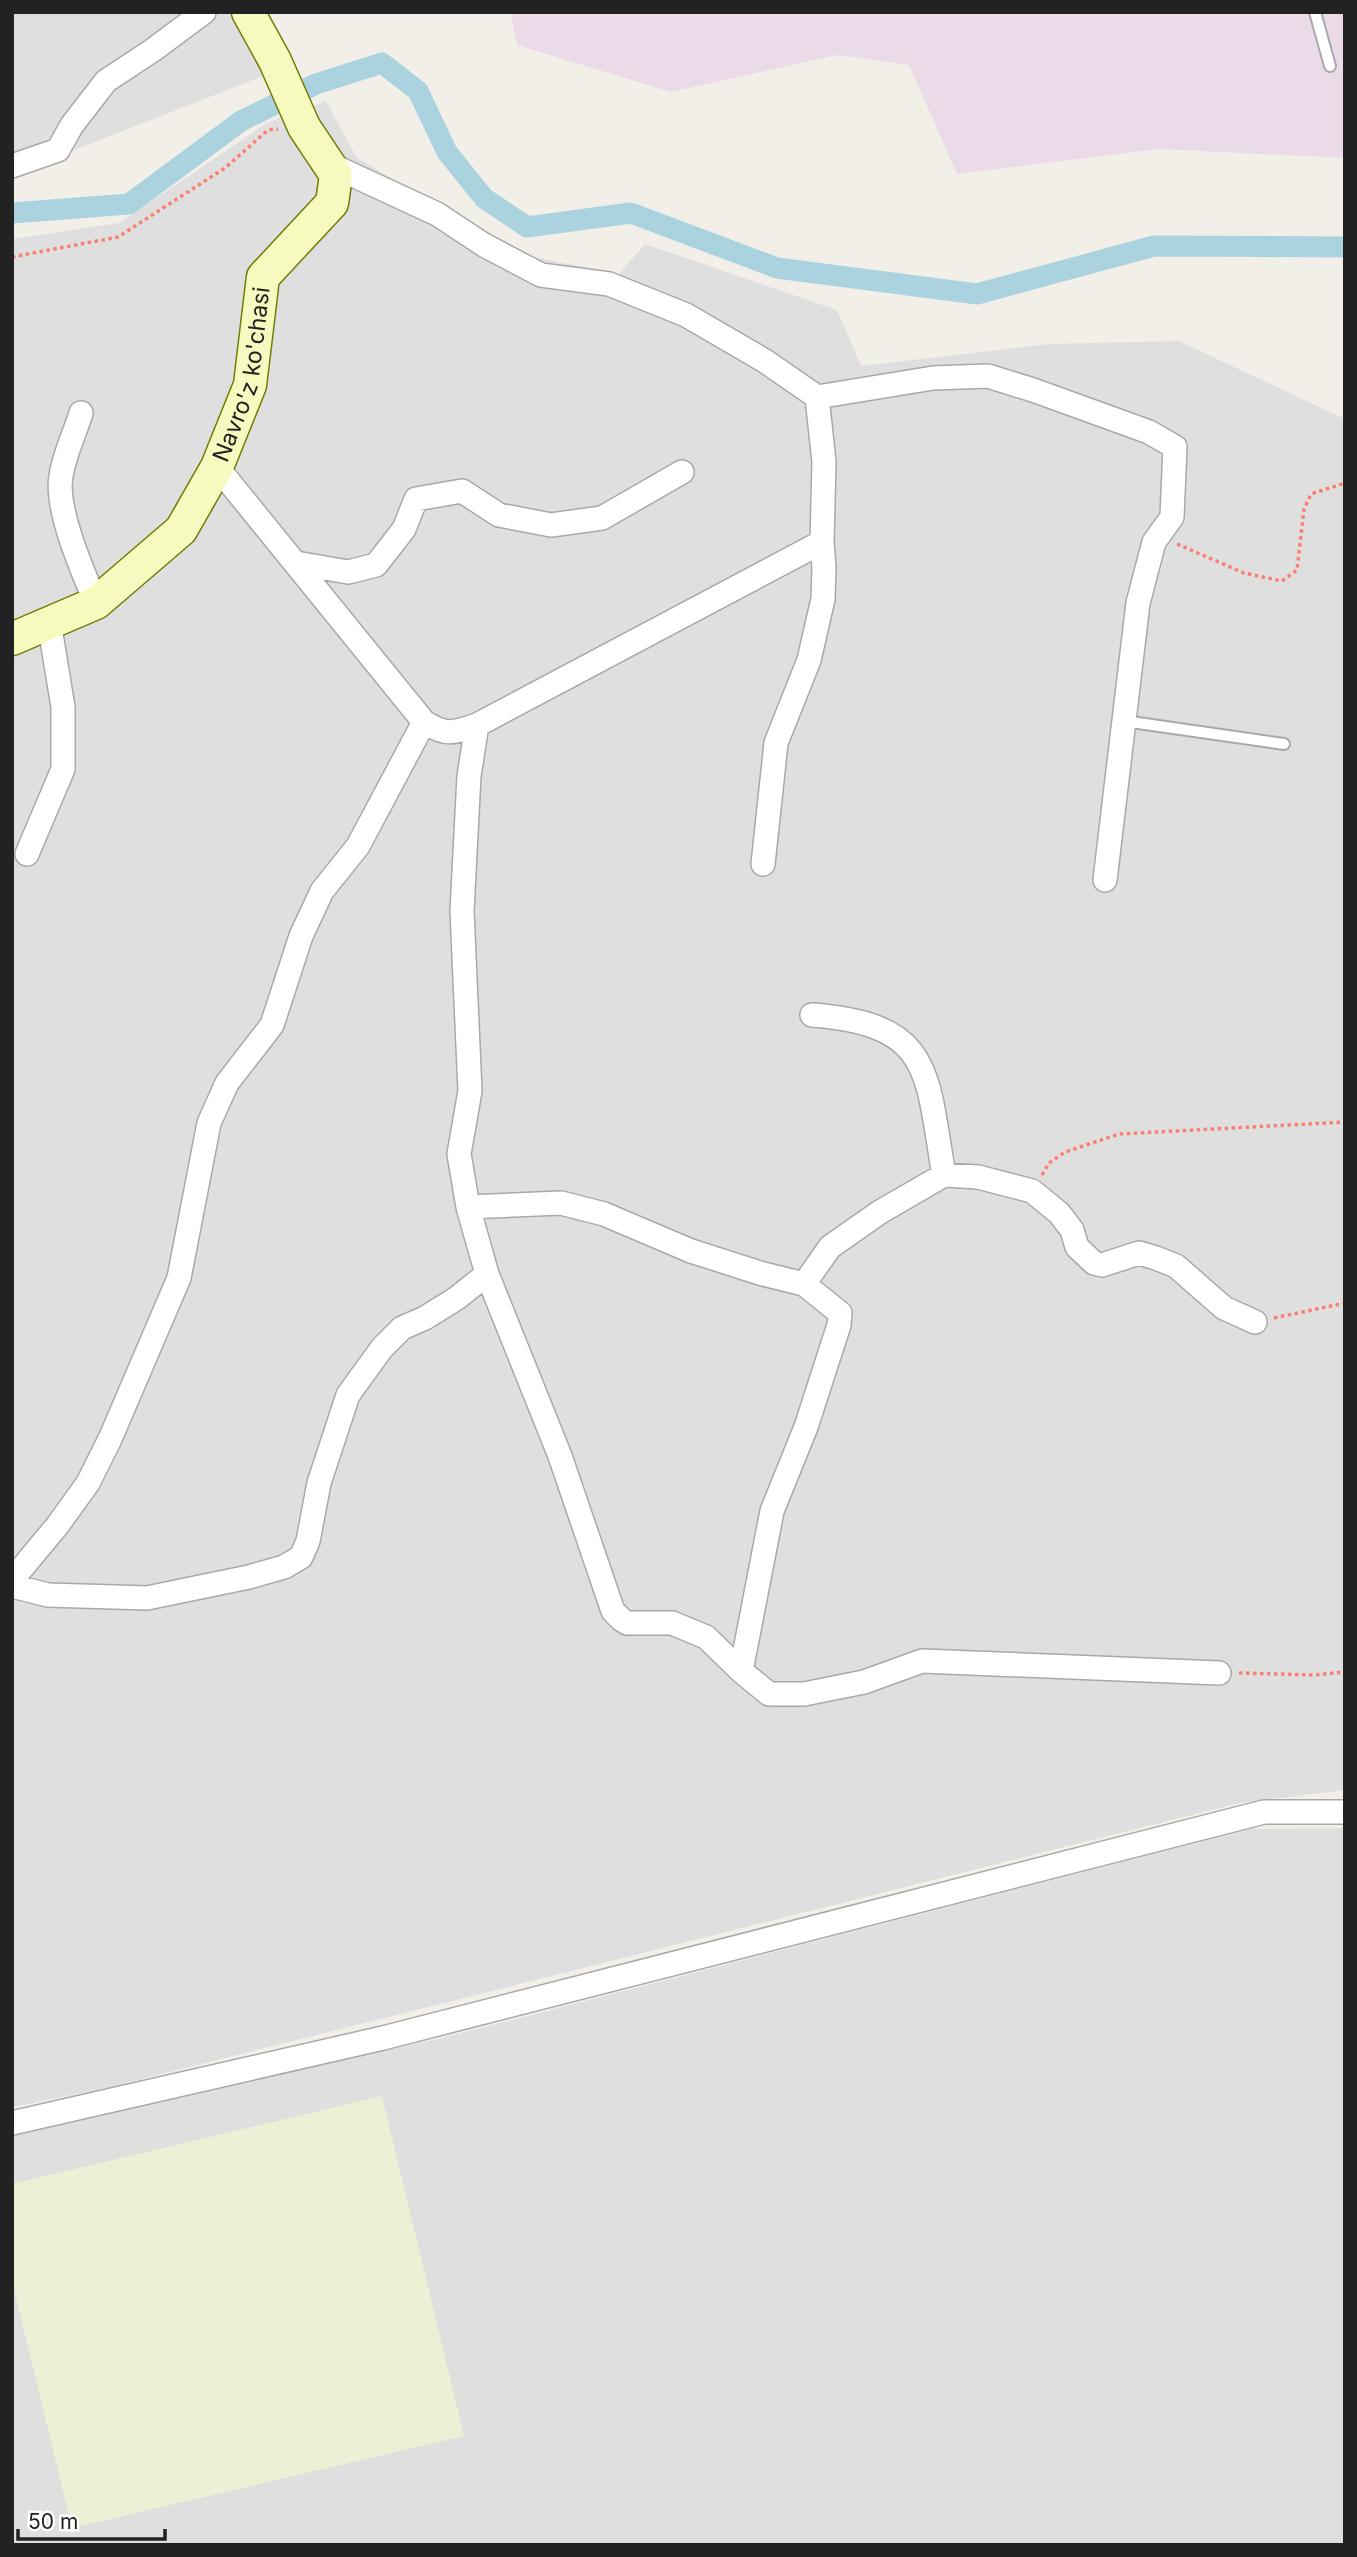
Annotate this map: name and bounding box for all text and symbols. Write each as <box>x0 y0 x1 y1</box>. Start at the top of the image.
street label: Navro'z ko'chasi <box>207 285 276 466</box>
scale bar <box>18 2498 164 2542</box>
text: 50 m <box>28 2509 78 2534</box>

